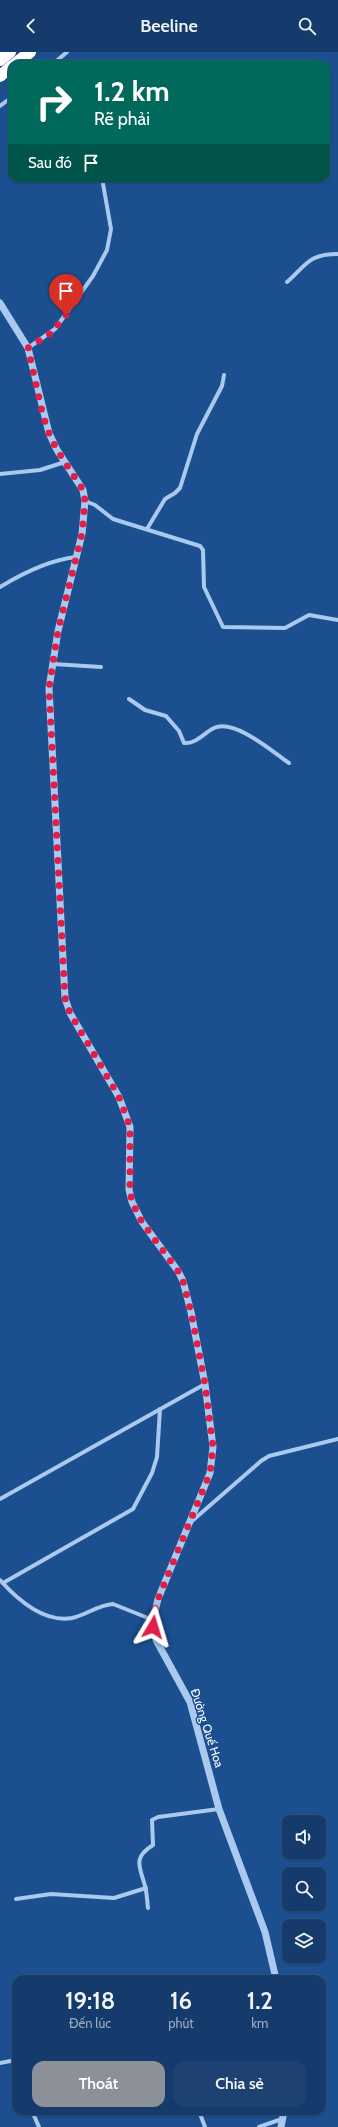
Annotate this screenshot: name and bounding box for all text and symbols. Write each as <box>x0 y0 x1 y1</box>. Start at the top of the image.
icon: back <box>20 15 42 37</box>
text: Beeline <box>140 15 198 37</box>
icon: search <box>296 15 318 37</box>
text: 1.2 km <box>94 74 170 108</box>
icon: right <box>28 76 80 128</box>
text: Rẽ phải <box>94 108 150 130</box>
icon: arrive <box>80 152 102 174</box>
text: Sau đó <box>28 154 72 172</box>
pin <box>49 274 83 315</box>
icon: arrive <box>55 280 77 302</box>
position arrow <box>132 1606 174 1648</box>
street label: Đường Quế Hoa <box>188 1687 227 1769</box>
map controls <box>282 1815 326 1963</box>
button: sound <box>282 1815 326 1859</box>
button: search <box>282 1867 326 1911</box>
button: layers <box>282 1919 326 1963</box>
text: 19:18 <box>65 1986 115 2015</box>
text: 16 <box>170 1986 192 2015</box>
text: 1.2 <box>247 1986 273 2015</box>
text: Đến lúc <box>69 2015 111 2031</box>
text: phút <box>168 2015 194 2031</box>
text: km <box>251 2015 268 2031</box>
button: Thoát <box>32 2061 165 2107</box>
button: Chia sẻ <box>173 2061 306 2107</box>

